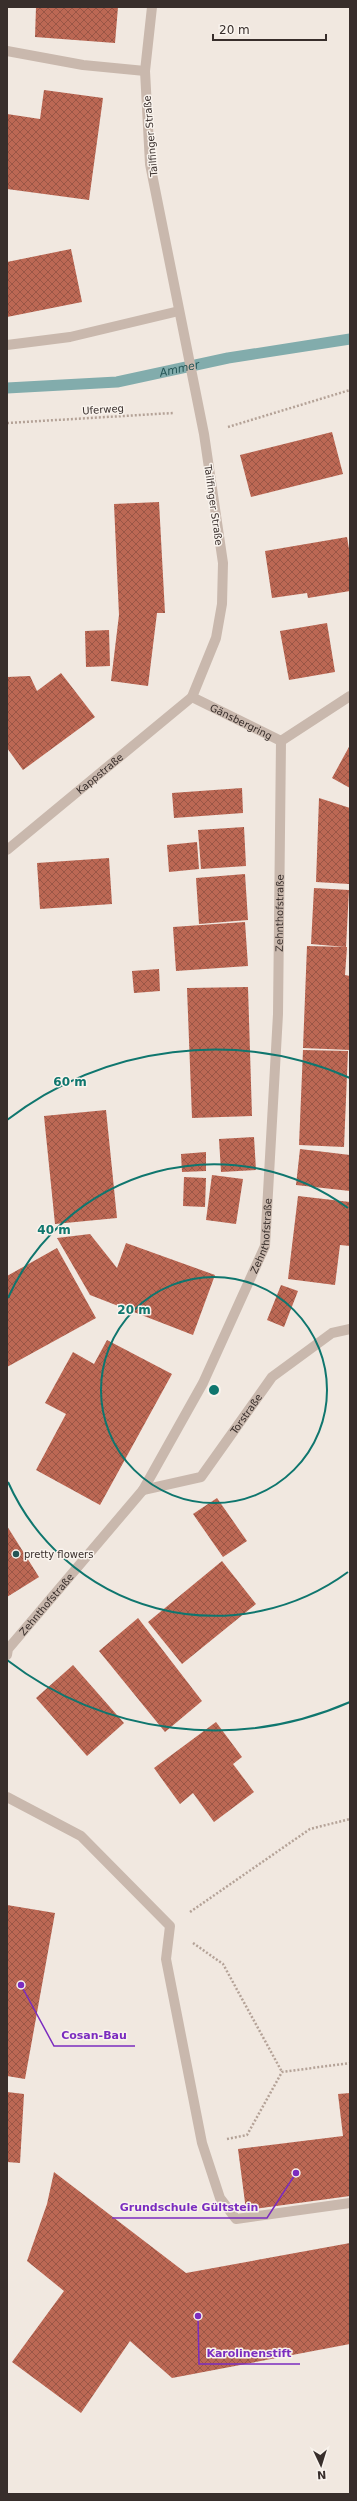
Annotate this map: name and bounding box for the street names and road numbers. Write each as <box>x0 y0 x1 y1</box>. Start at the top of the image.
street label: Tailfinger Straße <box>141 95 160 178</box>
street label: Uferweg <box>82 403 124 416</box>
street label: Tailfinger Straße <box>202 463 225 546</box>
street label: Gänsbergring <box>208 702 274 742</box>
street label: Kappstraße <box>74 751 125 796</box>
street label: Zehnthofstraße <box>274 874 286 952</box>
street label: Zehnthofstraße <box>248 1198 274 1275</box>
street label: Torstraße <box>228 1392 264 1437</box>
street label: Zehnthofstraße <box>17 1571 76 1638</box>

